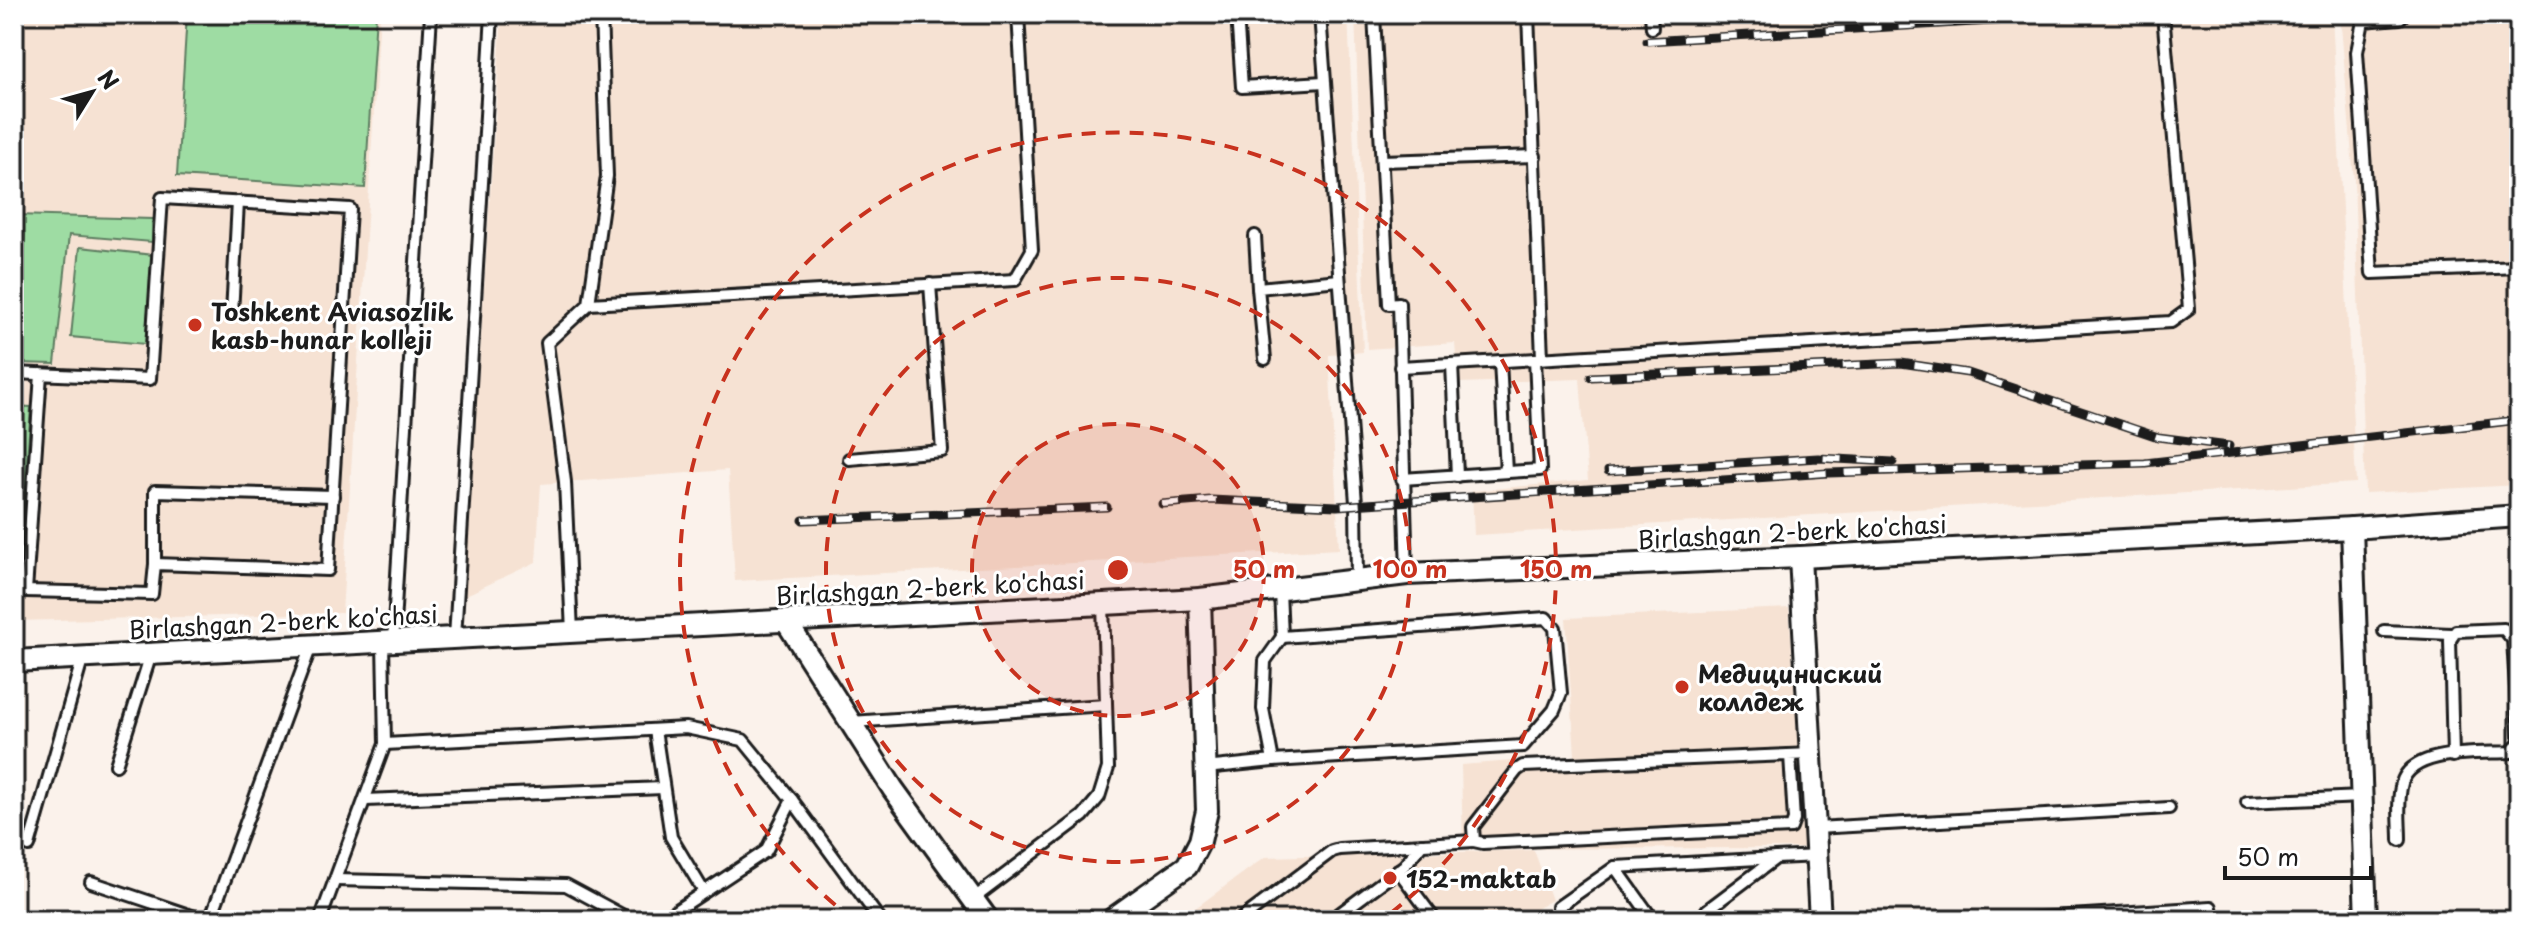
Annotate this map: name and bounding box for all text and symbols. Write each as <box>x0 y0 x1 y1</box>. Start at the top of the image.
north arrow <box>52 52 132 132</box>
text: N <box>91 62 128 96</box>
place label: Toshkent Aviasozlik kasb-hunar kolleji <box>211 293 454 357</box>
marker: Toshkent Aviasozlik kasb-hunar kolleji <box>186 316 204 334</box>
street label: Birlashgan 2-berk ko'chasi <box>1636 505 1948 557</box>
text: 50 m <box>1233 550 1295 586</box>
text: 100 m <box>1373 550 1447 586</box>
text: 150 m <box>1520 550 1592 586</box>
centre of rings <box>1104 556 1132 584</box>
street label: Birlashgan 2-berk ko'chasi <box>774 561 1086 613</box>
street label: Birlashgan 2-berk ko'chasi <box>127 595 439 647</box>
place label: Медициниский коллдеж <box>1698 655 1882 719</box>
marker: Медициниский коллдеж <box>1673 678 1691 696</box>
scale bar <box>2225 830 2371 880</box>
text: 50 m <box>2237 838 2299 874</box>
place label: 152-maktab <box>1406 860 1556 896</box>
marker: 152-maktab <box>1381 869 1399 887</box>

